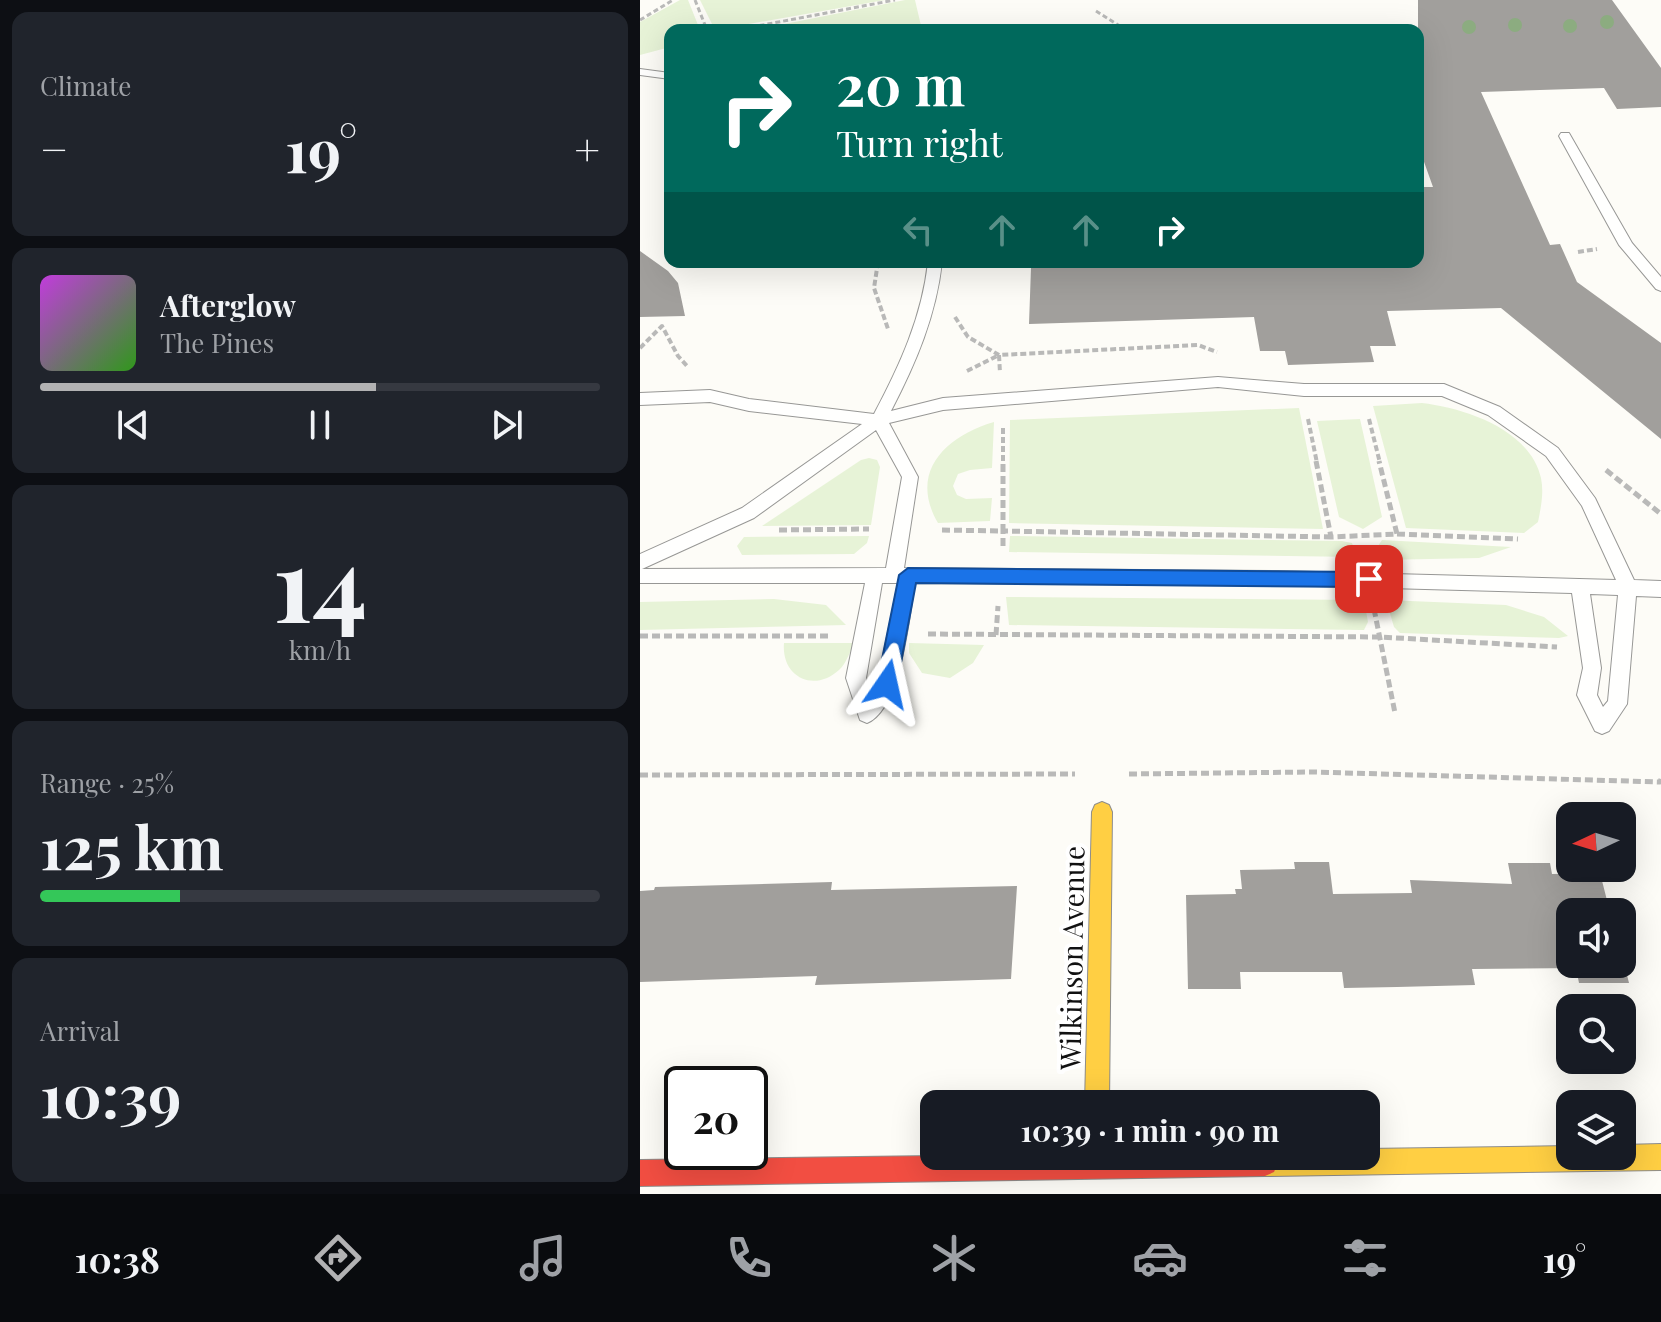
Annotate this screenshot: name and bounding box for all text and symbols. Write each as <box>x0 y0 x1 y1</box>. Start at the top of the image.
text: 20 m <box>836 46 965 121</box>
icon: right <box>704 56 808 160</box>
text: Climate <box>40 68 131 103</box>
text: 19° <box>285 108 358 188</box>
text: − <box>40 118 68 177</box>
text: + <box>574 118 600 177</box>
text: Turn right <box>836 118 1003 166</box>
icon: left <box>896 208 940 252</box>
icon: ahead <box>980 208 1024 252</box>
icon: ahead <box>1064 208 1108 252</box>
icon: right <box>1148 208 1192 252</box>
text: Afterglow <box>160 285 296 325</box>
text: The Pines <box>160 325 274 360</box>
icon: previous <box>111 403 155 447</box>
icon: pause <box>298 403 342 447</box>
icon: next <box>485 403 529 447</box>
text: 14 <box>273 510 367 649</box>
pin <box>1335 545 1403 613</box>
icon: arrive <box>1347 557 1391 601</box>
text: km/h <box>289 632 351 667</box>
position arrow <box>845 642 929 726</box>
text: Range · 25% <box>40 765 174 800</box>
north arrow <box>1556 802 1636 882</box>
map controls <box>1556 802 1636 1170</box>
text: 125 km <box>40 805 224 885</box>
street label: Wilkinson Avenue <box>1051 846 1091 1071</box>
button: sound <box>1556 898 1636 978</box>
button: search <box>1556 994 1636 1074</box>
text: Arrival <box>40 1013 120 1048</box>
text: 10:39 <box>40 1053 182 1133</box>
speed limit sign: 20 <box>664 1066 768 1170</box>
button: layers <box>1556 1090 1636 1170</box>
text: 10:39 · 1 min · 90 m <box>1021 1110 1280 1150</box>
icon: directions <box>310 1230 366 1286</box>
icon: music <box>515 1230 571 1286</box>
icon: phone <box>721 1230 777 1286</box>
icon: climate <box>926 1230 982 1286</box>
icon: car <box>1132 1230 1188 1286</box>
icon: filters <box>1337 1230 1393 1286</box>
text: 10:38 <box>75 1234 160 1282</box>
text: 19° <box>1543 1234 1586 1282</box>

